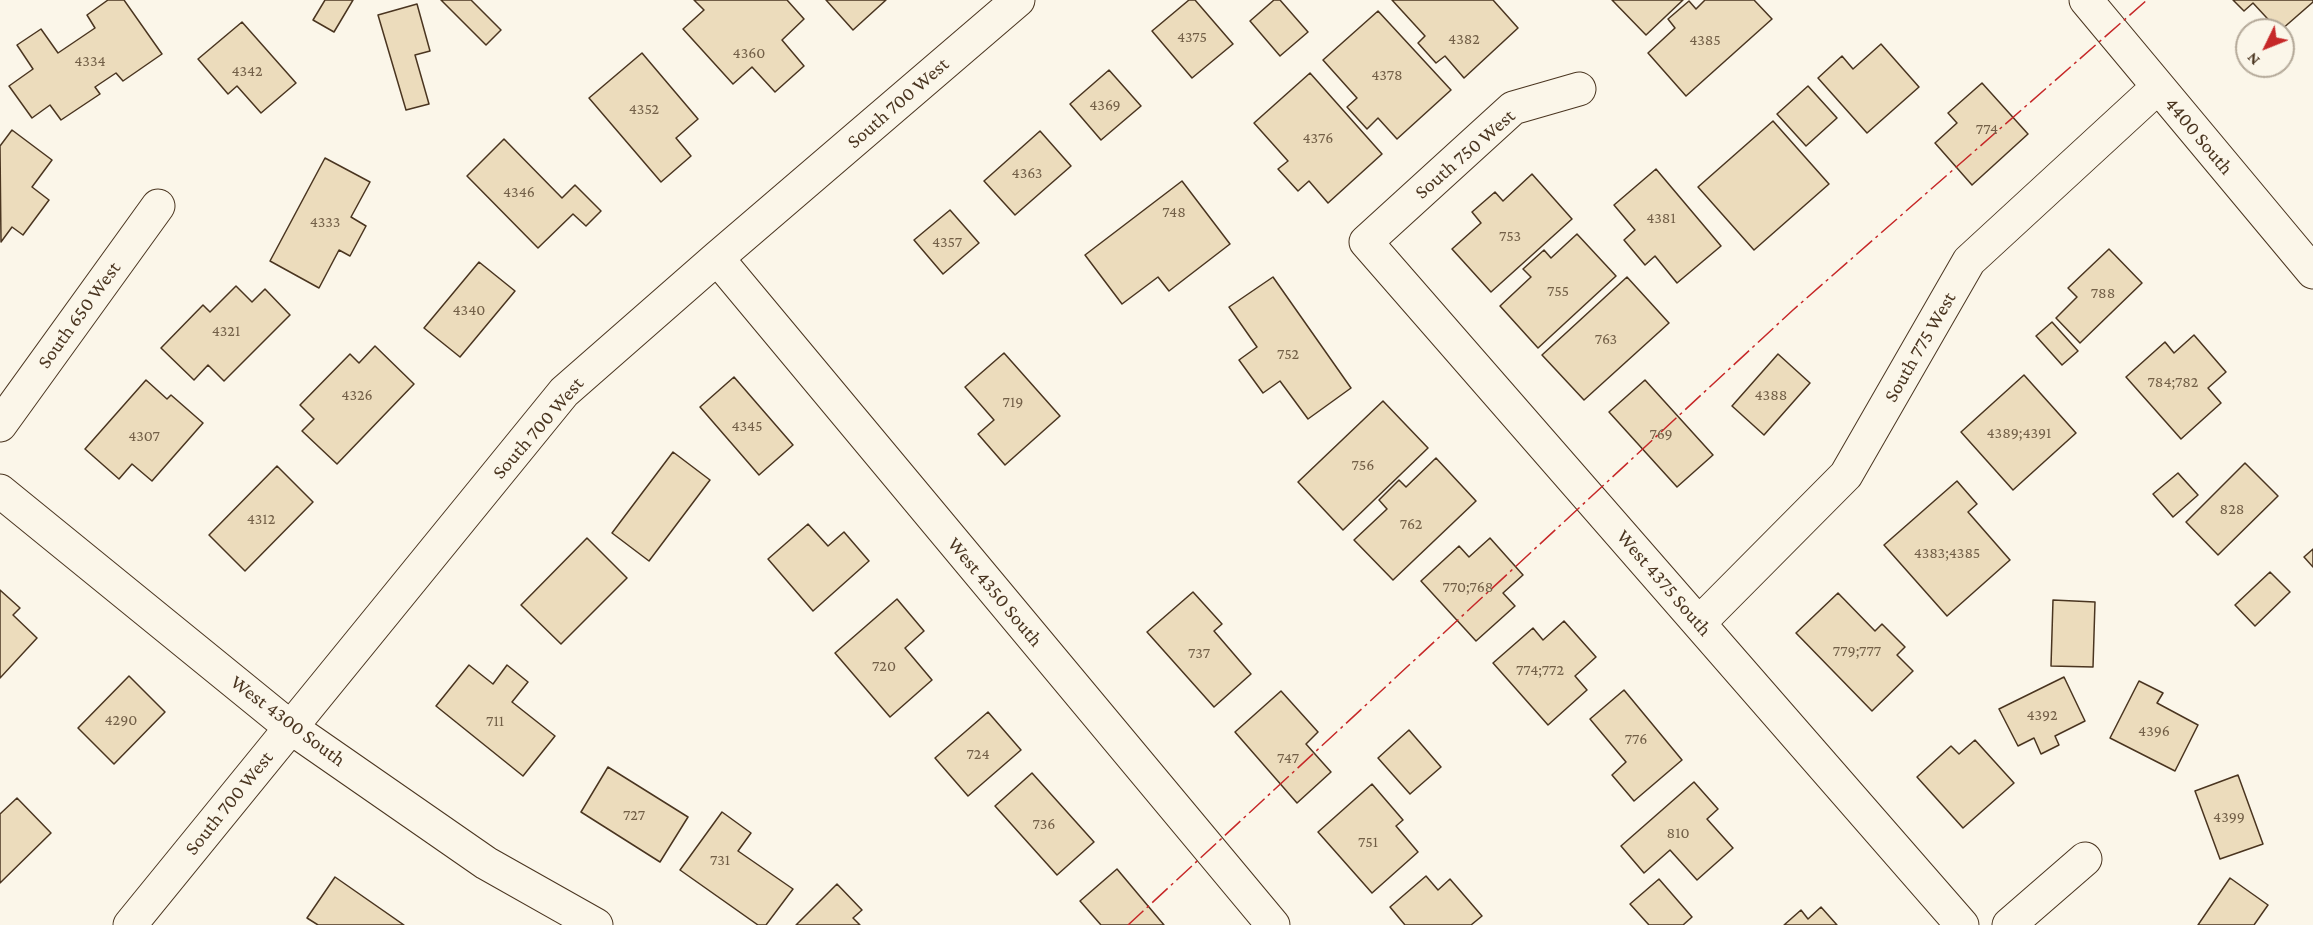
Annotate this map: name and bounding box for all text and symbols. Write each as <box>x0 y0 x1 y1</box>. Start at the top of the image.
north arrow <box>2235 18 2295 78</box>
house number: 4375 <box>1177 27 1207 47</box>
house number: 4382 <box>1448 29 1480 49</box>
house number: 4385 <box>1689 30 1721 50</box>
house number: 4360 <box>733 43 765 63</box>
text: N <box>2243 49 2263 69</box>
house number: 4334 <box>74 51 106 71</box>
street label: South 700 West <box>842 52 954 154</box>
house number: 4342 <box>231 61 263 81</box>
house number: 4378 <box>1371 65 1403 85</box>
street label: 4400 South <box>2160 92 2238 180</box>
house number: 4369 <box>1089 95 1121 115</box>
house number: 4352 <box>629 99 659 119</box>
street label: South 750 West <box>1410 104 1520 204</box>
house number: 774 <box>1976 119 1998 139</box>
house number: 4376 <box>1303 128 1333 148</box>
house number: 4363 <box>1012 163 1042 183</box>
house number: 4346 <box>503 182 535 202</box>
house number: 748 <box>1162 202 1186 222</box>
house number: 4381 <box>1646 208 1676 228</box>
house number: 4333 <box>310 212 340 232</box>
house number: 753 <box>1499 226 1521 246</box>
house number: 4357 <box>932 232 962 252</box>
street label: South 650 West <box>32 257 126 373</box>
house number: 755 <box>1547 281 1569 301</box>
house number: 788 <box>2091 283 2115 303</box>
street label: South 775 West <box>1879 288 1961 406</box>
house number: 4340 <box>453 300 485 320</box>
house number: 4321 <box>212 321 240 341</box>
house number: 763 <box>1595 329 1617 349</box>
house number: 752 <box>1277 344 1299 364</box>
street label: South 700 West <box>487 372 589 484</box>
house number: 784;782 <box>2148 372 2198 392</box>
house number: 4326 <box>341 385 373 405</box>
house number: 4388 <box>1755 385 1787 405</box>
house number: 719 <box>1003 392 1023 412</box>
house number: 4345 <box>731 416 763 436</box>
house number: 4389;4391 <box>1987 423 2051 443</box>
house number: 769 <box>1649 424 1673 444</box>
house number: 4307 <box>128 426 160 446</box>
house number: 756 <box>1352 455 1374 475</box>
house number: 828 <box>2220 499 2244 519</box>
house number: 4312 <box>247 509 275 529</box>
house number: 762 <box>1400 514 1422 534</box>
street label: West 4375 South <box>1611 525 1717 641</box>
street label: West 4350 South <box>942 532 1048 652</box>
house number: 4383;4385 <box>1914 543 1980 563</box>
house number: 770;768 <box>1443 577 1493 597</box>
house number: 779;777 <box>1833 641 1881 661</box>
house number: 737 <box>1188 643 1210 663</box>
house number: 720 <box>872 656 896 676</box>
house number: 774;772 <box>1516 660 1564 680</box>
street label: West 4300 South <box>226 670 350 772</box>
house number: 4392 <box>2026 705 2058 725</box>
house number: 4290 <box>105 710 137 730</box>
house number: 711 <box>486 711 504 731</box>
house number: 4396 <box>2138 721 2170 741</box>
house number: 776 <box>1625 729 1647 749</box>
house number: 724 <box>966 744 990 764</box>
street label: South 700 West <box>180 746 278 860</box>
house number: 747 <box>1277 748 1299 768</box>
house number: 727 <box>623 805 645 825</box>
house number: 4399 <box>2213 807 2245 827</box>
house number: 736 <box>1033 814 1055 834</box>
house number: 810 <box>1667 823 1689 843</box>
house number: 751 <box>1358 832 1378 852</box>
house number: 731 <box>710 850 730 870</box>

